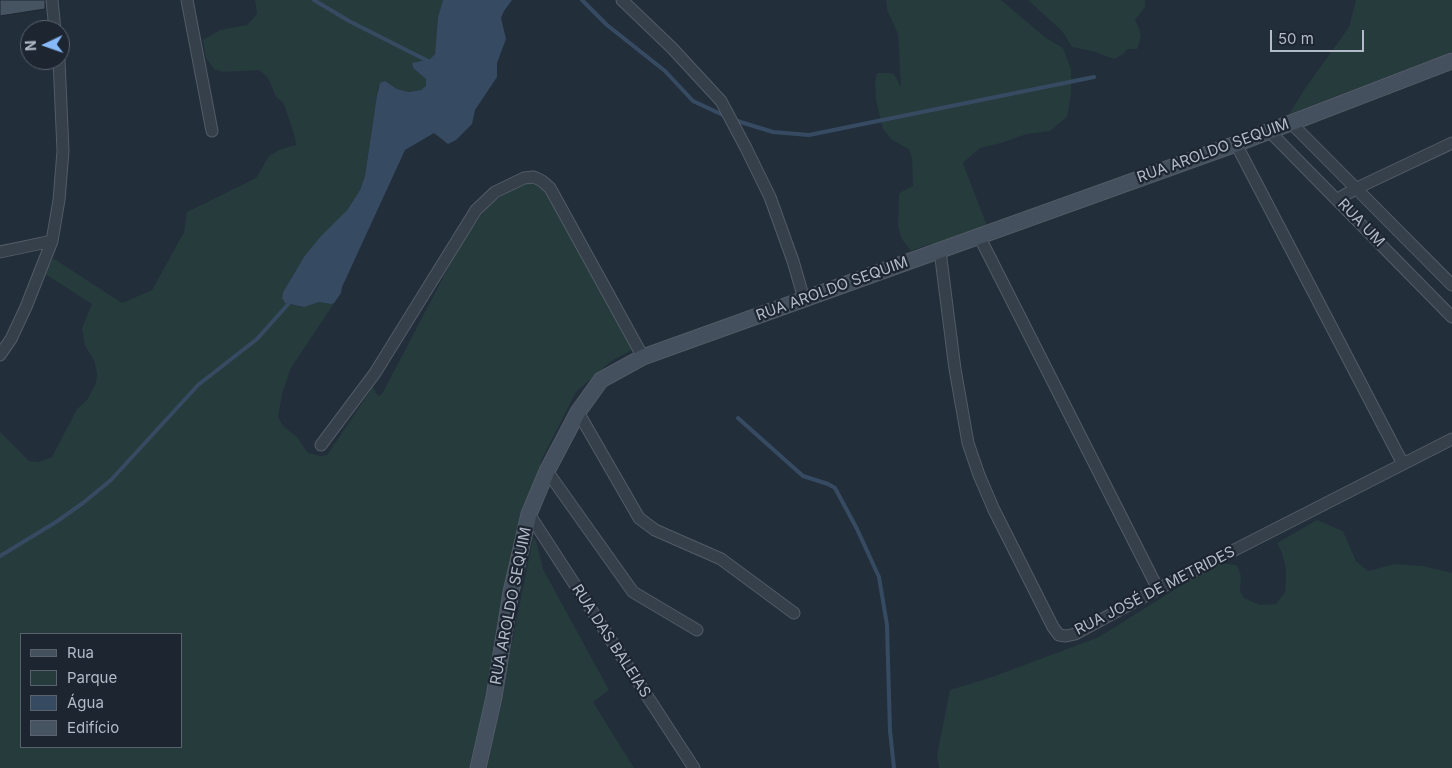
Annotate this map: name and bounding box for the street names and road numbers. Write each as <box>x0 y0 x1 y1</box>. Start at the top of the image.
street label: RUA AROLDO SEQUIM <box>1135 115 1291 187</box>
street label: RUA UM <box>1334 195 1388 251</box>
street label: RUA AROLDO SEQUIM <box>754 253 910 325</box>
street label: RUA AROLDO SEQUIM <box>487 526 535 686</box>
street label: RUA JOSÉ DE METRIDES <box>1072 543 1238 639</box>
street label: RUA DAS BALEIAS <box>568 581 654 701</box>

